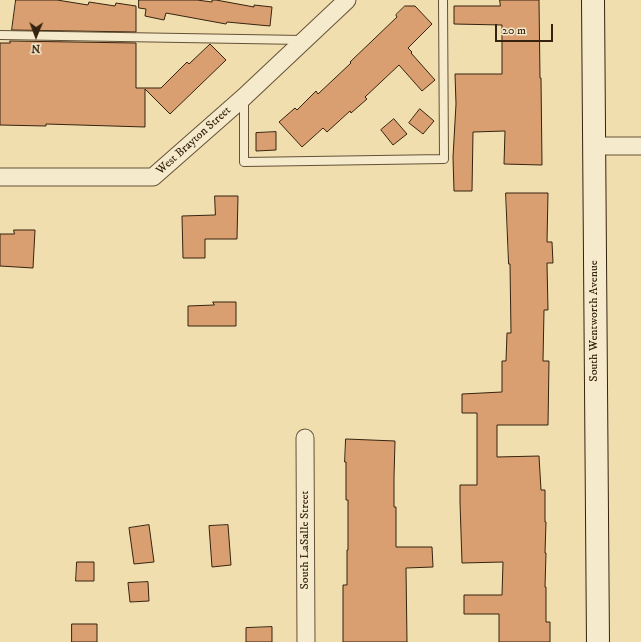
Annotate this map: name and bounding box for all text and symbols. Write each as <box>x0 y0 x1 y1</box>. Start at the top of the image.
north arrow <box>16 16 56 56</box>
scale bar <box>497 16 555 42</box>
text: 20 m <box>502 23 526 38</box>
text: N <box>31 41 40 55</box>
street label: West Brayton Street <box>154 104 234 178</box>
street label: South Wentworth Avenue <box>588 260 602 382</box>
street label: South LaSalle Street <box>299 491 313 589</box>

